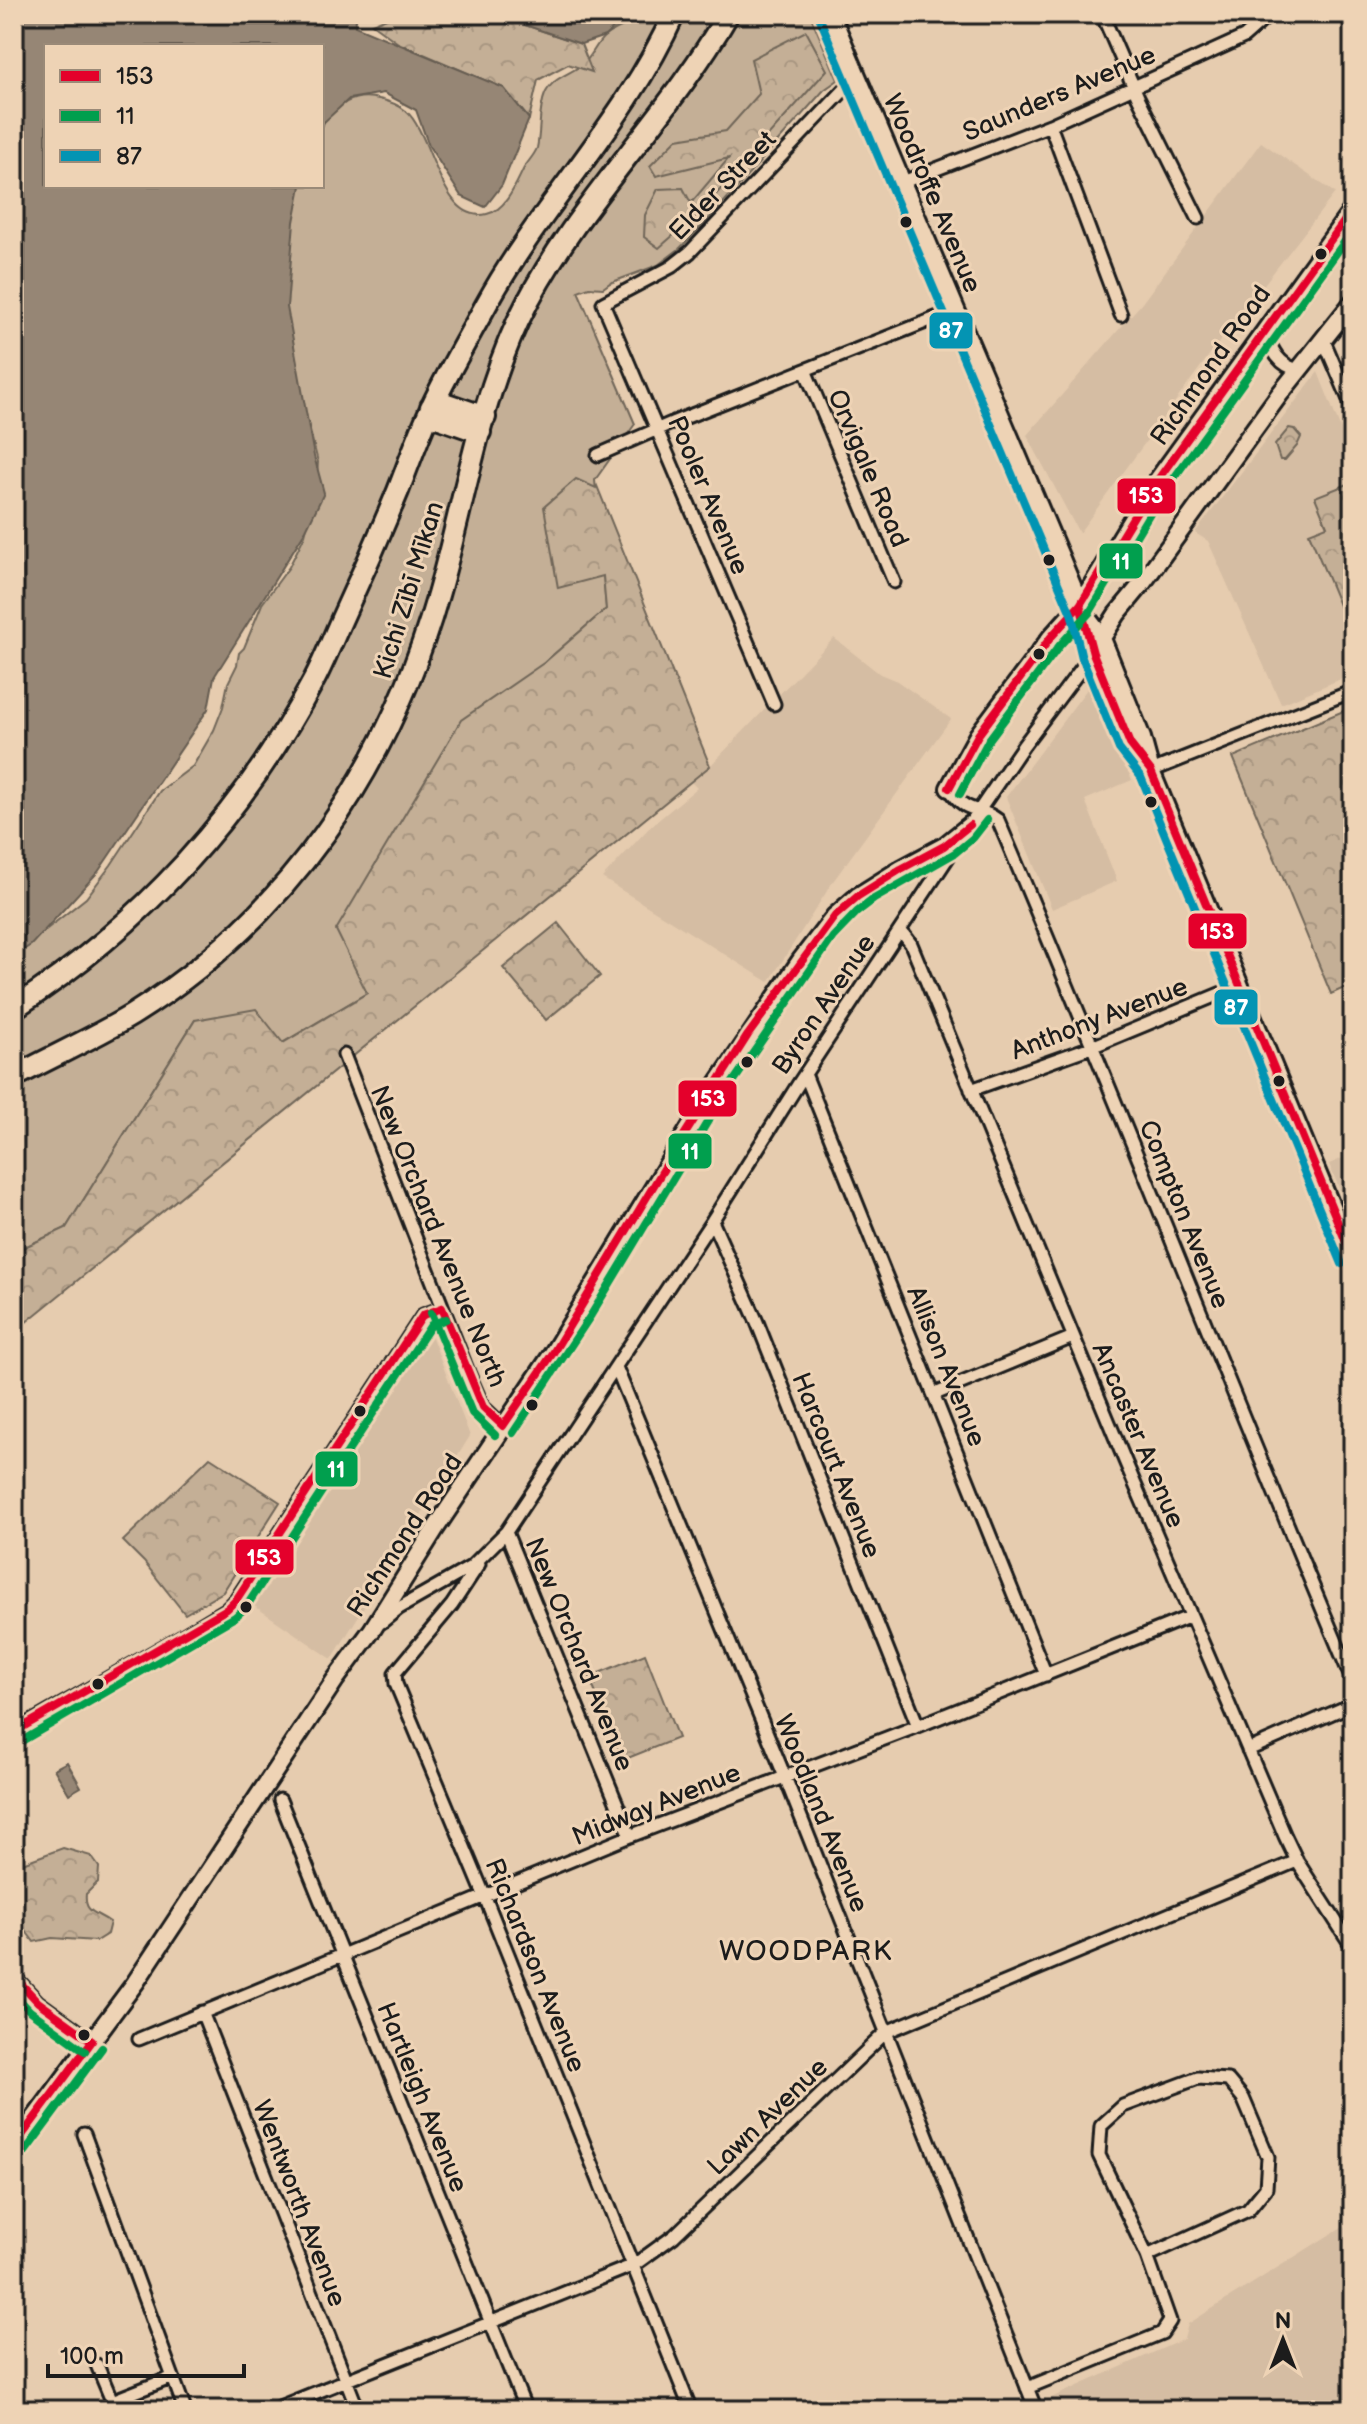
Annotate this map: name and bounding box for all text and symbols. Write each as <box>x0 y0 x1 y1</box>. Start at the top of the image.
street label: Saunders Avenue <box>959 40 1161 149</box>
legend <box>44 44 324 188</box>
text: 153 <box>116 62 154 91</box>
street label: Woodroffe Avenue <box>876 89 988 298</box>
text: 11 <box>116 102 135 131</box>
street label: Elder Street <box>663 125 783 247</box>
text: 87 <box>116 142 142 171</box>
unlabelled marker <box>898 214 914 230</box>
unlabelled marker <box>1313 246 1329 262</box>
street label: Richmond Road <box>1144 280 1278 452</box>
line badge: 87 <box>928 311 974 350</box>
text: 87 <box>938 318 964 345</box>
street label: Orvigale Road <box>820 385 915 552</box>
street label: Pooler Avenue <box>660 411 755 580</box>
line badge: 153 <box>1116 477 1177 515</box>
text: 153 <box>1129 483 1164 510</box>
street label: Kichi Zībī Mīkan <box>368 498 451 683</box>
line badge: 11 <box>1098 542 1144 580</box>
text: 11 <box>1112 549 1130 576</box>
unlabelled marker <box>1041 552 1057 568</box>
unlabelled marker <box>1031 646 1047 662</box>
unlabelled marker <box>1143 794 1159 810</box>
line badge: 153 <box>1187 912 1248 950</box>
text: 153 <box>1200 919 1235 946</box>
street label: Byron Avenue <box>766 929 882 1081</box>
street label: Anthony Avenue <box>1007 971 1192 1067</box>
line badge: 87 <box>1213 988 1259 1026</box>
text: 87 <box>1223 995 1249 1022</box>
unlabelled marker <box>739 1054 755 1070</box>
unlabelled marker <box>1271 1073 1287 1089</box>
line badge: 153 <box>677 1079 738 1118</box>
street label: New Orchard Avenue North <box>363 1081 512 1392</box>
text: 153 <box>691 1086 726 1113</box>
street label: Compton Avenue <box>1132 1116 1236 1313</box>
line badge: 11 <box>667 1132 713 1170</box>
text: 11 <box>681 1139 699 1166</box>
street label: Allison Avenue <box>899 1282 992 1451</box>
street label: Ancaster Avenue <box>1085 1338 1191 1533</box>
street label: Harcourt Avenue <box>784 1368 887 1563</box>
unlabelled marker <box>524 1397 540 1413</box>
unlabelled marker <box>352 1403 368 1419</box>
street label: Richmond Road <box>341 1448 470 1623</box>
line badge: 11 <box>314 1450 359 1488</box>
text: 11 <box>327 1457 345 1484</box>
street label: New Orchard Avenue <box>518 1533 640 1776</box>
line badge: 153 <box>234 1538 295 1576</box>
text: 153 <box>247 1545 282 1572</box>
unlabelled marker <box>238 1599 254 1615</box>
unlabelled marker <box>90 1676 106 1692</box>
street label: Woodland Avenue <box>767 1710 874 1917</box>
street label: Midway Avenue <box>568 1758 745 1853</box>
street label: Richardson Avenue <box>478 1854 592 2077</box>
district label: WOODPARK <box>719 1935 893 1968</box>
street label: Hartleigh Avenue <box>369 1998 474 2197</box>
unlabelled marker <box>76 2027 92 2043</box>
street label: Lawn Avenue <box>701 2052 835 2182</box>
street label: Wentworth Avenue <box>245 2096 352 2311</box>
north arrow <box>1243 2300 1323 2380</box>
text: N <box>1275 2308 1291 2335</box>
scale bar <box>48 2328 244 2378</box>
text: 100 m <box>60 2342 124 2371</box>

